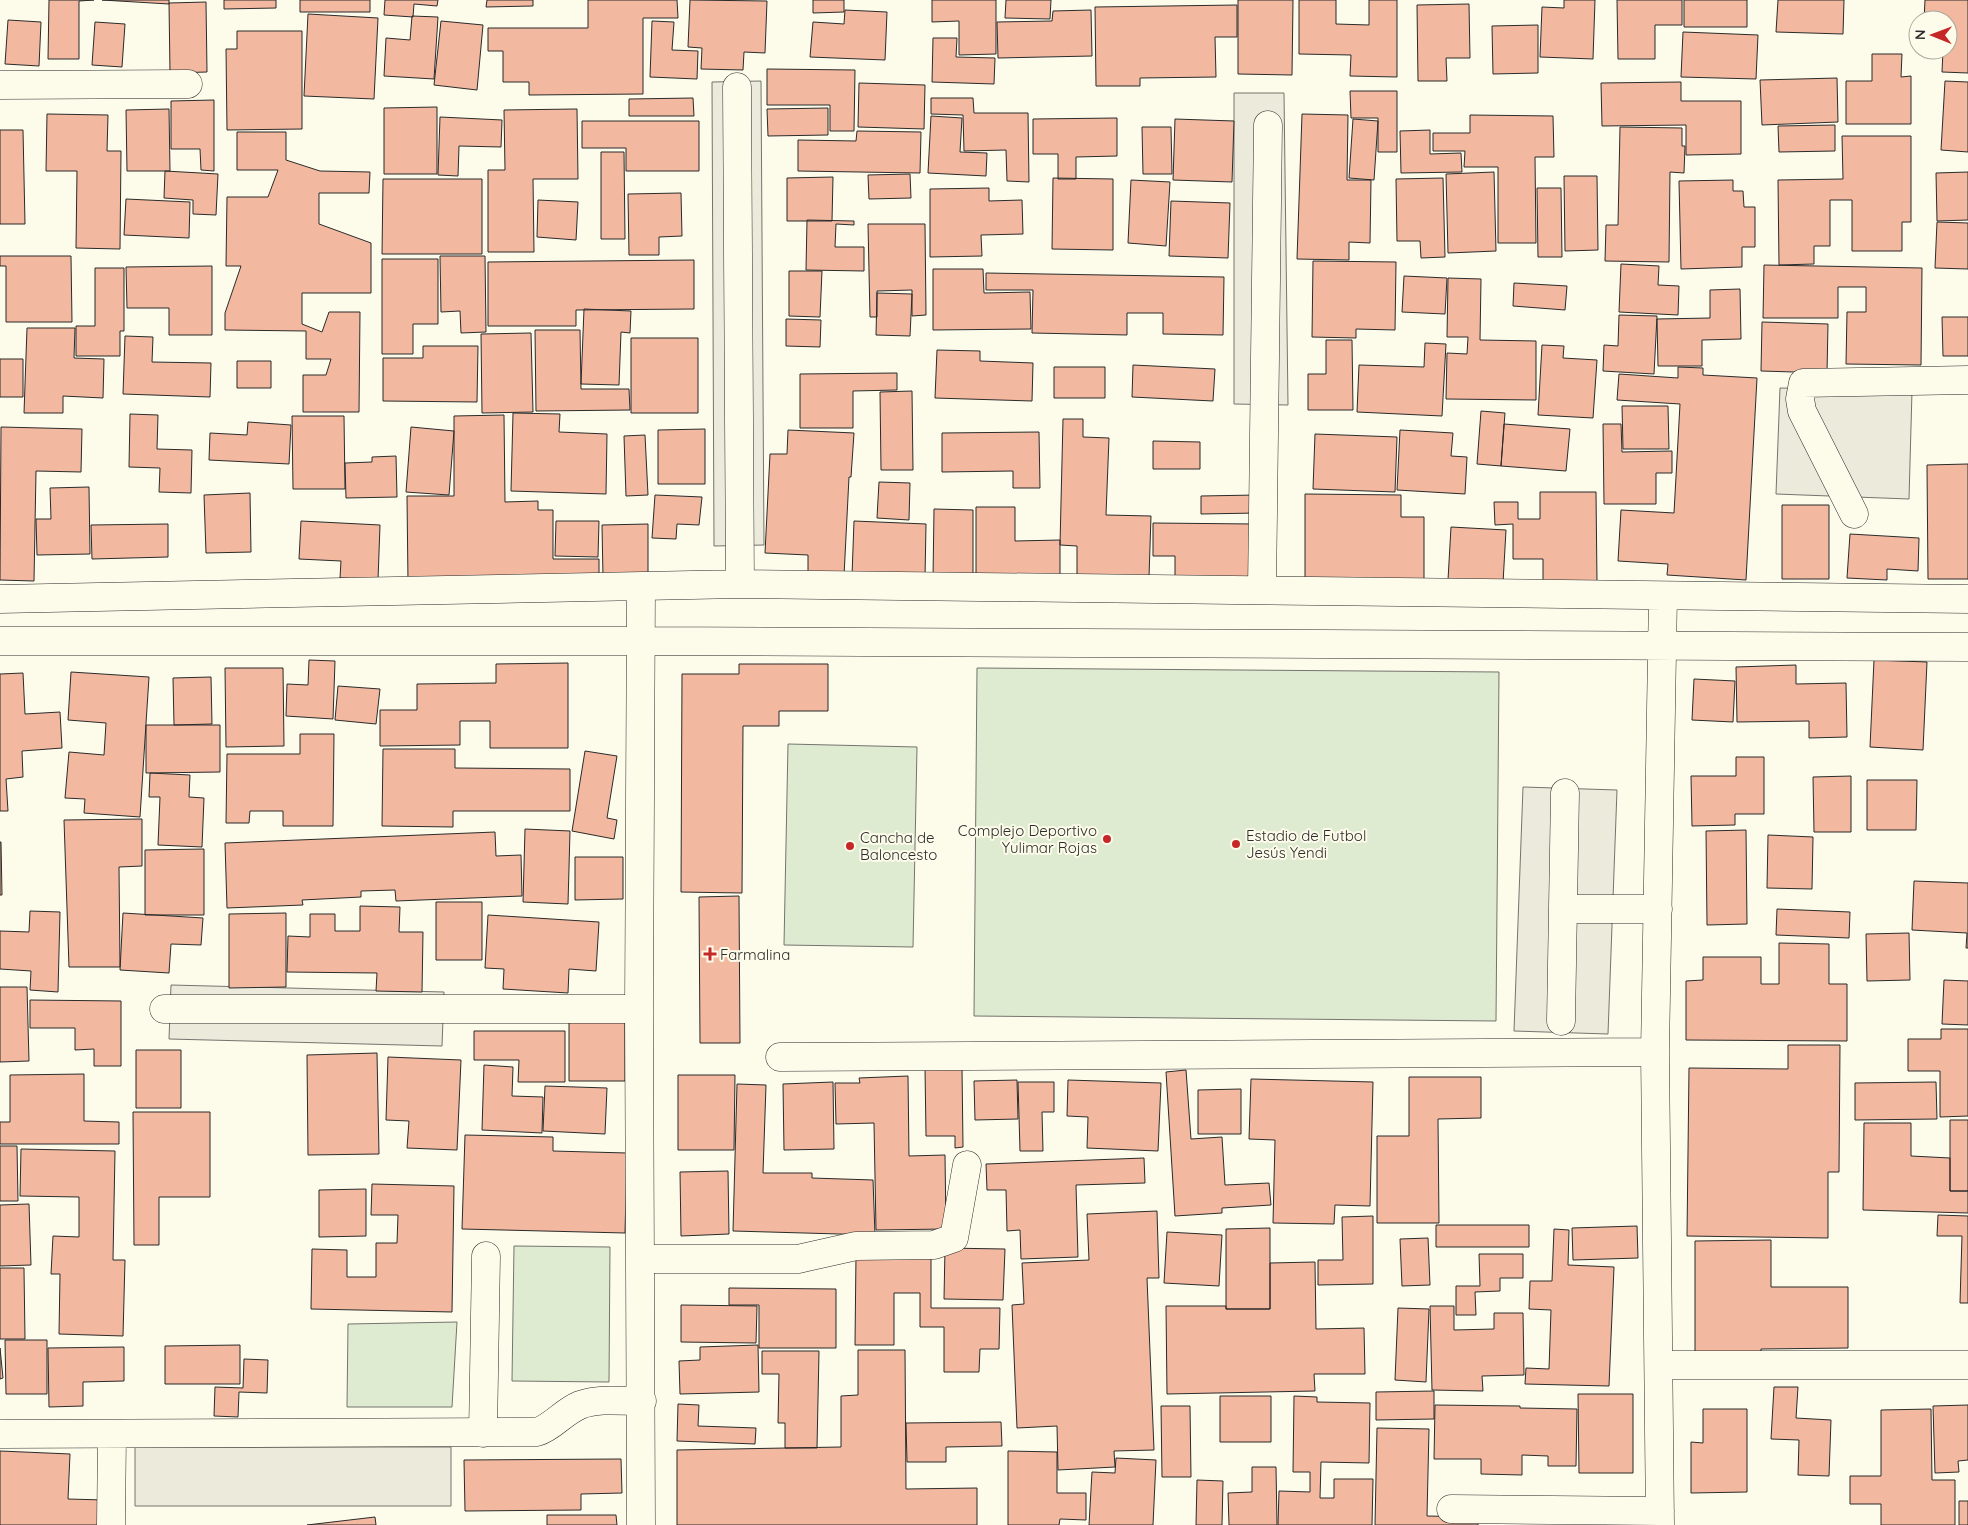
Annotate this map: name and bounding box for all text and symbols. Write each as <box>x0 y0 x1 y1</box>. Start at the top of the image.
north arrow <box>1908 10 1958 60</box>
text: N <box>1911 29 1929 40</box>
place label: Complejo Deportivo Yulimar Rojas <box>958 821 1097 857</box>
place label: Estadio de Futbol Jesús Yendi <box>1246 826 1366 862</box>
place label: Cancha de Baloncesto <box>860 828 937 864</box>
marker: Complejo Deportivo Yulimar Rojas <box>1101 833 1113 845</box>
marker: Estadio de Futbol Jesús Yendi <box>1230 838 1242 850</box>
marker: Cancha de Baloncesto <box>844 840 856 852</box>
place label: Farmalina <box>720 945 790 964</box>
marker: Farmalina <box>704 948 716 960</box>

